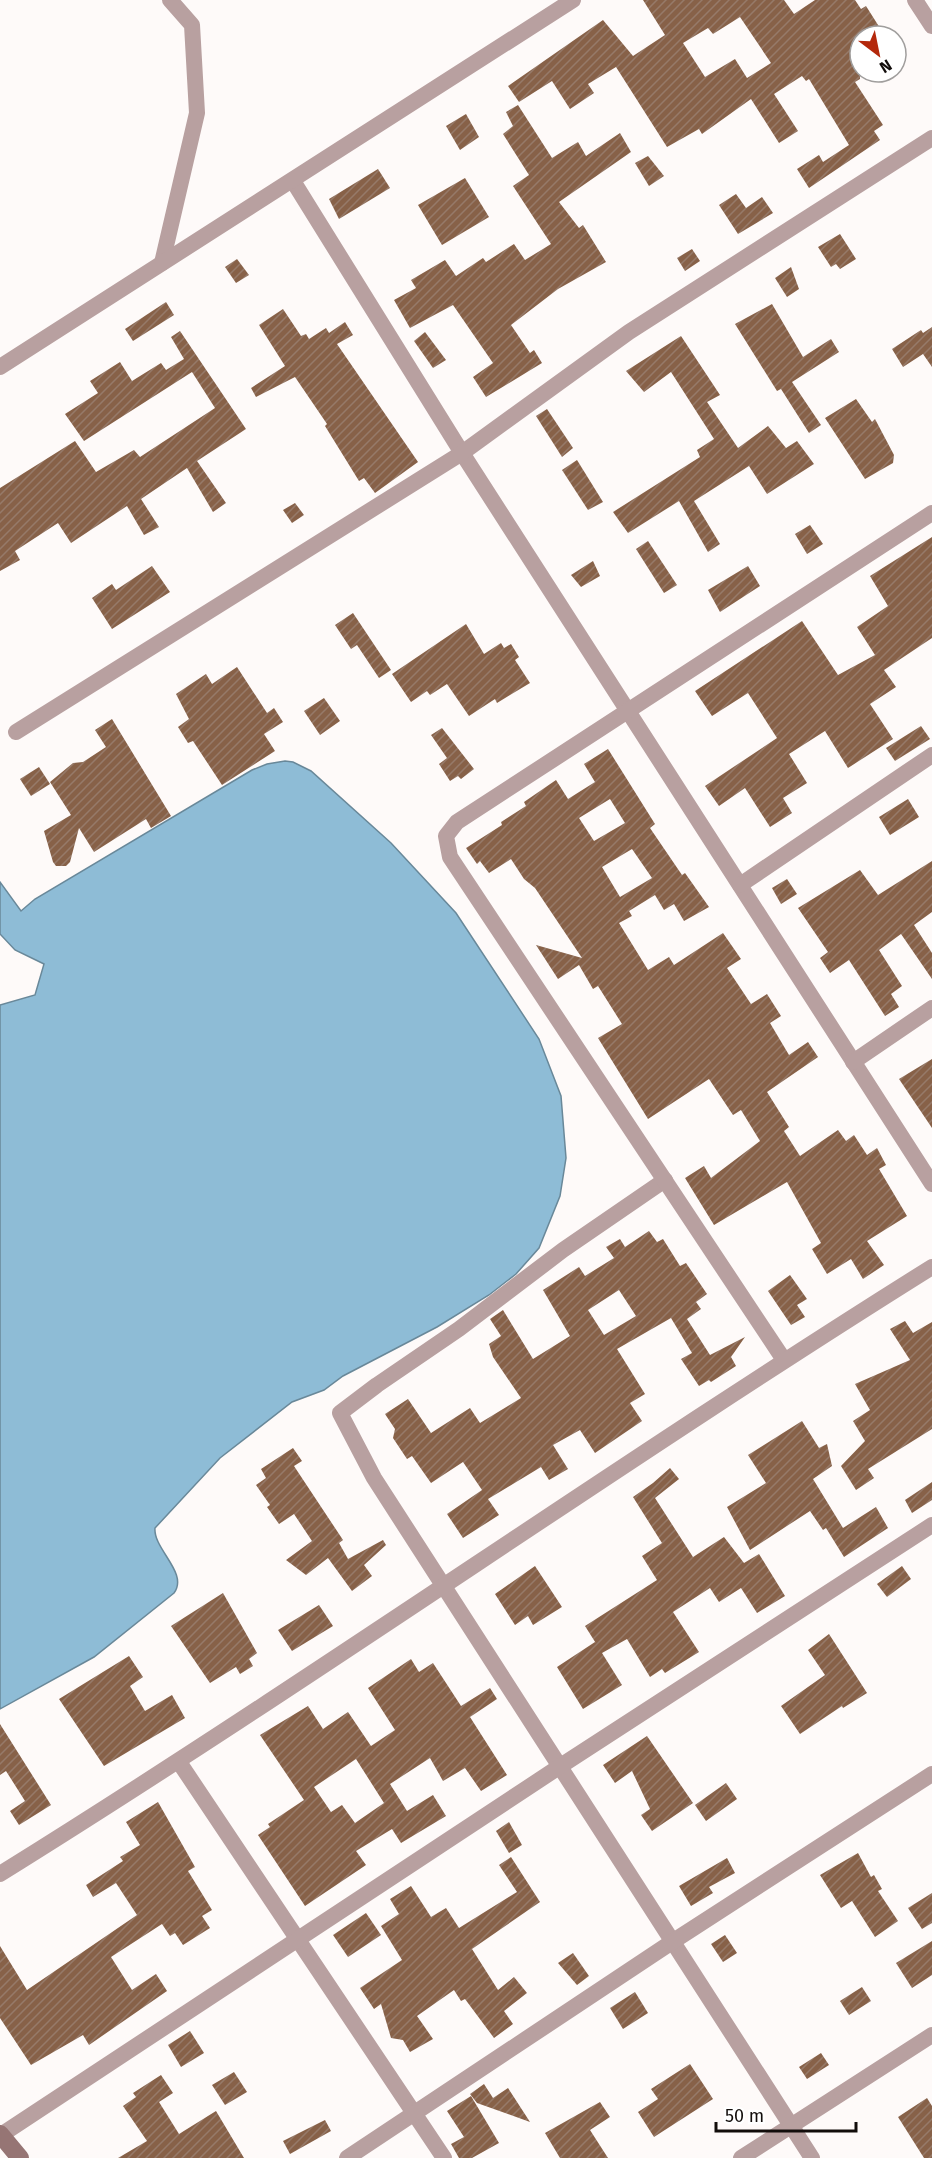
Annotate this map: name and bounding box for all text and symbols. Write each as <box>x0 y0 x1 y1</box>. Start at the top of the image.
north arrow <box>848 24 908 84</box>
text: N <box>876 55 895 77</box>
scale bar <box>716 2095 856 2133</box>
text: 50 m <box>725 2105 764 2127</box>

